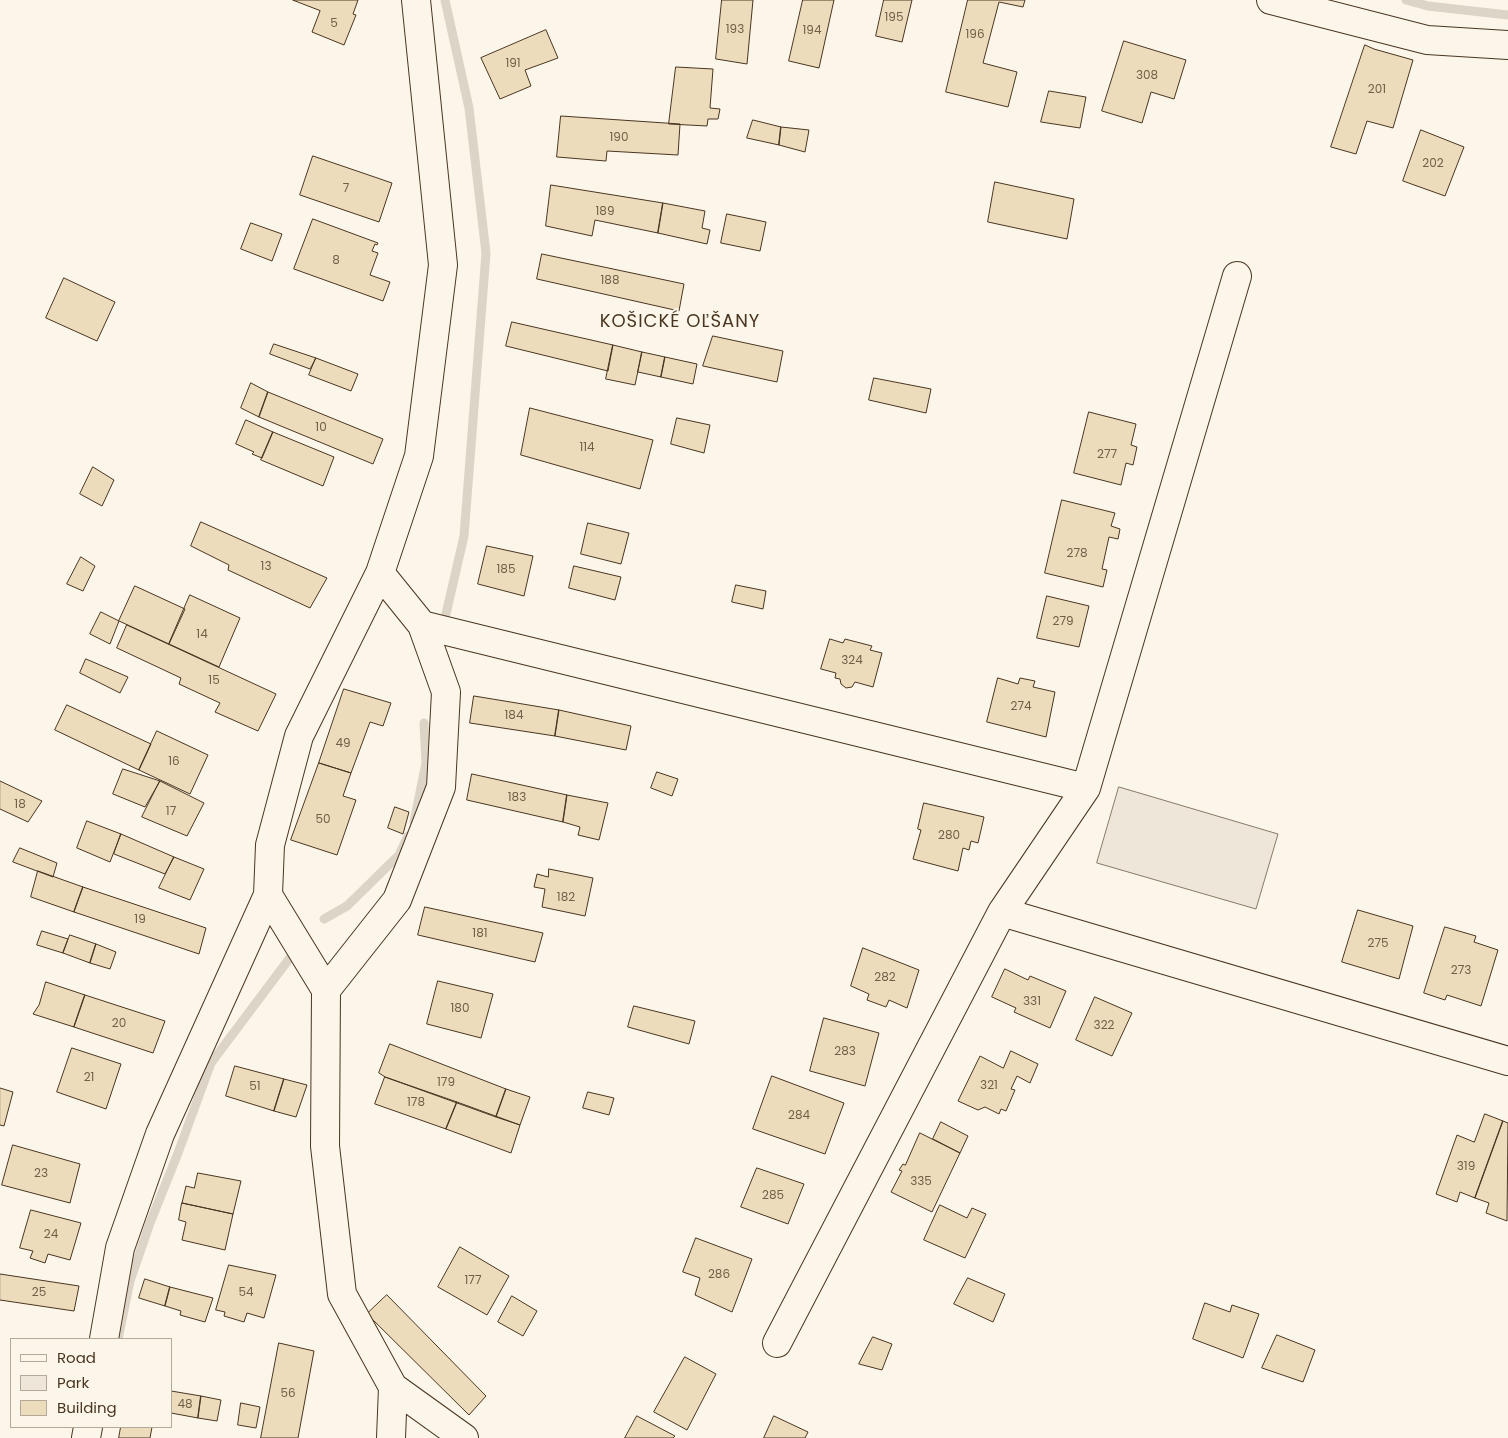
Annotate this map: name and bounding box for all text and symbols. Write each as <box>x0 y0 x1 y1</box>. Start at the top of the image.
house number: 195 <box>885 11 903 25</box>
house number: 5 <box>330 17 338 31</box>
house number: 193 <box>726 23 744 37</box>
house number: 194 <box>803 24 821 38</box>
house number: 196 <box>965 28 985 42</box>
house number: 191 <box>505 57 521 71</box>
house number: 308 <box>1136 69 1158 83</box>
house number: 201 <box>1368 83 1386 97</box>
house number: 190 <box>610 131 628 145</box>
house number: 202 <box>1422 157 1444 171</box>
house number: 7 <box>343 182 349 196</box>
house number: 189 <box>596 205 614 219</box>
house number: 8 <box>332 254 340 268</box>
house number: 188 <box>601 274 619 288</box>
district label: KOŠICKÉ OĽŠANY <box>598 311 762 333</box>
house number: 10 <box>315 421 327 435</box>
house number: 114 <box>579 441 595 455</box>
house number: 277 <box>1097 448 1117 462</box>
house number: 278 <box>1066 547 1088 561</box>
house number: 13 <box>261 560 271 574</box>
house number: 185 <box>497 563 515 577</box>
house number: 279 <box>1052 615 1074 629</box>
house number: 14 <box>196 628 208 642</box>
house number: 324 <box>841 654 863 668</box>
house number: 15 <box>208 674 220 688</box>
house number: 274 <box>1011 700 1031 714</box>
house number: 184 <box>505 709 523 723</box>
house number: 49 <box>335 737 351 751</box>
house number: 16 <box>168 755 180 769</box>
house number: 183 <box>508 791 526 805</box>
house number: 18 <box>14 798 26 812</box>
house number: 17 <box>166 805 176 819</box>
house number: 50 <box>315 813 331 827</box>
house number: 280 <box>938 829 960 843</box>
house number: 182 <box>557 891 575 905</box>
house number: 19 <box>134 913 146 927</box>
house number: 181 <box>472 927 488 941</box>
house number: 275 <box>1368 937 1388 951</box>
house number: 273 <box>1451 964 1471 978</box>
house number: 282 <box>874 971 896 985</box>
house number: 331 <box>1023 995 1041 1009</box>
house number: 180 <box>451 1002 469 1016</box>
house number: 20 <box>112 1017 126 1031</box>
house number: 322 <box>1094 1019 1114 1033</box>
house number: 283 <box>834 1045 856 1059</box>
house number: 21 <box>84 1071 94 1085</box>
house number: 179 <box>437 1076 455 1090</box>
house number: 321 <box>980 1079 998 1093</box>
house number: 51 <box>249 1080 261 1094</box>
house number: 178 <box>407 1096 425 1110</box>
house number: 284 <box>788 1109 810 1123</box>
house number: 319 <box>1457 1160 1475 1174</box>
house number: 23 <box>34 1167 48 1181</box>
house number: 335 <box>910 1175 932 1189</box>
house number: 285 <box>762 1189 784 1203</box>
house number: 24 <box>44 1228 58 1242</box>
house number: 286 <box>708 1268 730 1282</box>
house number: 177 <box>465 1274 481 1288</box>
house number: 25 <box>32 1286 46 1300</box>
house number: 54 <box>238 1286 254 1300</box>
legend <box>10 1338 172 1428</box>
text: Road <box>57 1347 96 1368</box>
text: Park <box>57 1372 89 1393</box>
house number: 56 <box>280 1387 296 1401</box>
text: Building <box>57 1397 117 1418</box>
house number: 48 <box>177 1398 193 1412</box>

